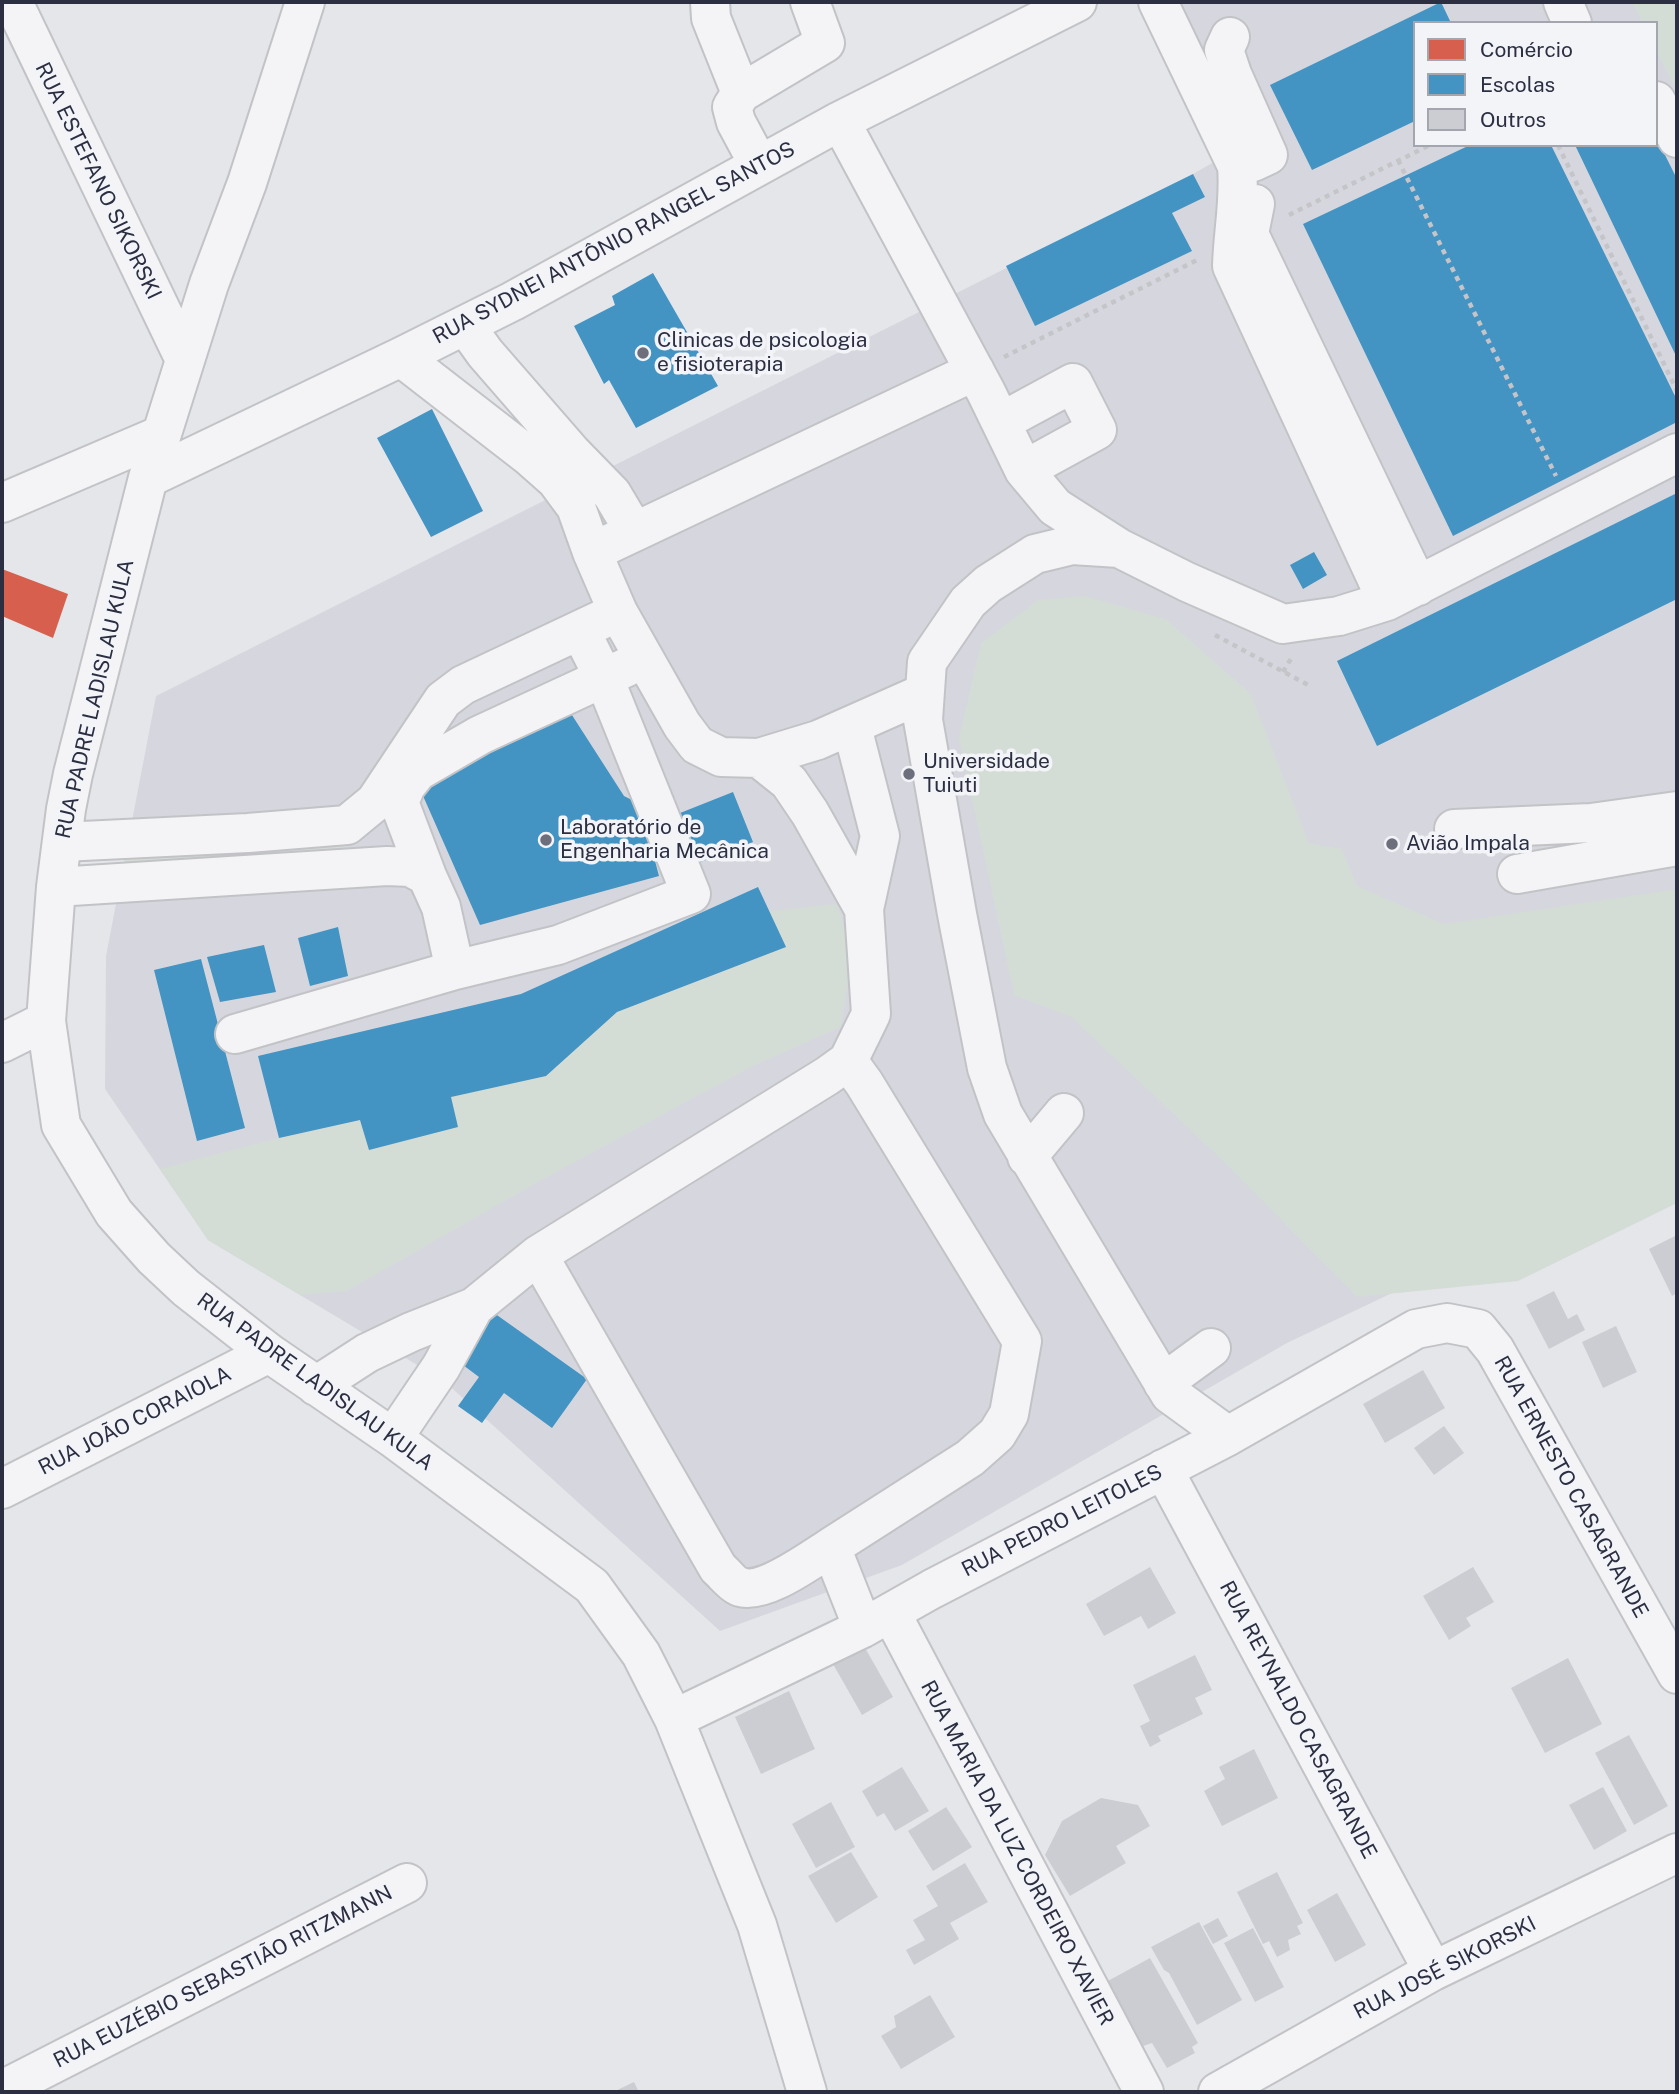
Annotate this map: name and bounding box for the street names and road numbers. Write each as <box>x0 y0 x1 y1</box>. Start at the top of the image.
street label: RUA ESTEFANO SIKORSKI <box>30 58 166 304</box>
street label: RUA SYDNEI ANTÔNIO RANGEL SANTOS <box>429 136 799 350</box>
street label: RUA PADRE LADISLAU KULA <box>51 557 139 841</box>
street label: RUA PADRE LADISLAU KULA <box>192 1288 438 1476</box>
street label: RUA ERNESTO CASAGRANDE <box>1488 1352 1654 1622</box>
street label: RUA JOÃO CORAIOLA <box>34 1361 236 1481</box>
street label: RUA PEDRO LEITOLES <box>958 1459 1166 1583</box>
street label: RUA REYNALDO CASAGRANDE <box>1214 1577 1382 1863</box>
street label: RUA MARIA DA LUZ CORDEIRO XAVIER <box>915 1676 1119 2030</box>
street label: RUA EUZÉBIO SEBASTIÃO RITZMANN <box>49 1880 397 2074</box>
street label: RUA JOSÉ SIKORSKI <box>1350 1911 1540 2025</box>

